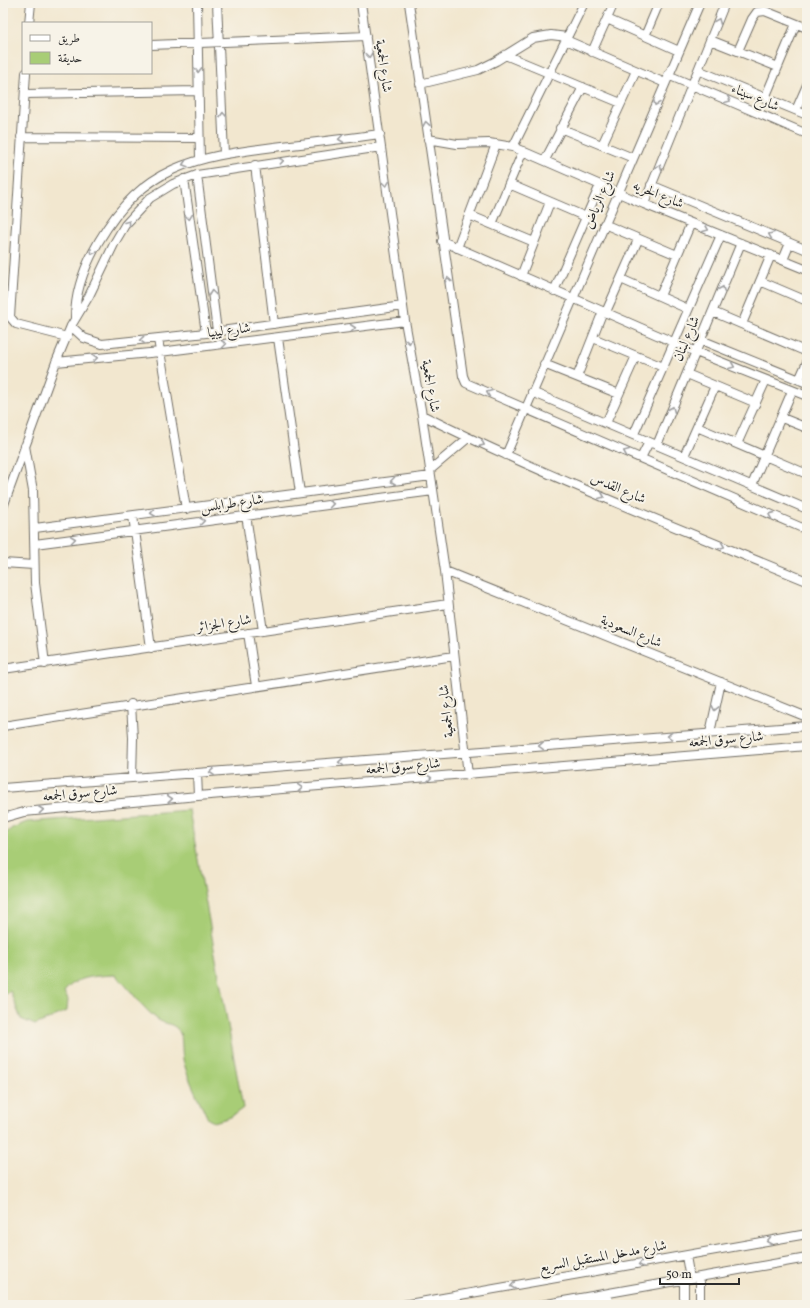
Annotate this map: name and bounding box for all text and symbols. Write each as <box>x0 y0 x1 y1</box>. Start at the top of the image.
one-way arrow <box>713 17 721 24</box>
legend <box>22 22 152 74</box>
text: طريق <box>58 31 80 47</box>
street label: شارع الجمعية <box>369 38 396 94</box>
text: حديقة <box>58 51 82 67</box>
one-way arrow <box>364 52 373 59</box>
one-way arrow <box>194 67 202 73</box>
street label: شارع سيناء <box>728 79 782 118</box>
one-way arrow <box>723 95 731 103</box>
one-way arrow <box>653 99 661 106</box>
one-way arrow <box>218 112 227 118</box>
one-way arrow <box>422 120 431 127</box>
one-way arrow <box>338 134 344 143</box>
one-way arrow <box>278 157 284 166</box>
one-way arrow <box>182 159 189 168</box>
one-way arrow <box>654 164 662 171</box>
street label: شارع الرياض <box>579 168 622 233</box>
street label: شارع الحريه <box>629 176 686 215</box>
one-way arrow <box>381 181 390 187</box>
one-way arrow <box>184 214 193 220</box>
one-way arrow <box>123 220 130 227</box>
one-way arrow <box>702 224 709 232</box>
one-way arrow <box>767 231 774 239</box>
one-way arrow <box>91 247 98 255</box>
one-way arrow <box>444 277 453 283</box>
one-way arrow <box>718 285 726 292</box>
one-way arrow <box>208 289 217 296</box>
street label: شارع لبنان <box>669 313 706 365</box>
street label: شارع ليبيا <box>206 319 252 344</box>
one-way arrow <box>350 324 356 333</box>
one-way arrow <box>139 335 145 344</box>
one-way arrow <box>404 338 413 344</box>
one-way arrow <box>221 340 227 349</box>
one-way arrow <box>92 354 98 363</box>
street label: شارع الجمعية <box>415 358 444 414</box>
one-way arrow <box>729 362 736 370</box>
one-way arrow <box>485 390 492 398</box>
one-way arrow <box>668 405 676 412</box>
one-way arrow <box>478 439 486 447</box>
one-way arrow <box>623 449 631 457</box>
street label: شارع القدس <box>587 469 649 510</box>
one-way arrow <box>389 476 396 485</box>
street label: شارع طرابلس <box>199 490 265 519</box>
one-way arrow <box>597 491 605 499</box>
one-way arrow <box>328 500 334 509</box>
one-way arrow <box>150 508 156 517</box>
one-way arrow <box>768 512 776 520</box>
one-way arrow <box>199 517 205 526</box>
one-way arrow <box>70 534 76 543</box>
one-way arrow <box>717 541 725 549</box>
street label: شارع الجزائر <box>193 610 253 639</box>
street label: شارع السعودية <box>597 611 665 654</box>
street label: شارع الجمعية <box>435 683 460 738</box>
one-way arrow <box>712 705 720 711</box>
street label: شارع سوق الجمعه <box>688 727 764 754</box>
one-way arrow <box>667 732 673 741</box>
one-way arrow <box>538 742 544 751</box>
street label: شارع سوق الجمعه <box>365 754 441 781</box>
one-way arrow <box>338 757 344 766</box>
one-way arrow <box>209 767 215 776</box>
one-way arrow <box>426 773 433 782</box>
street label: شارع سوق الجمعه <box>42 781 118 808</box>
one-way arrow <box>297 784 303 793</box>
one-way arrow <box>167 794 173 803</box>
one-way arrow <box>38 806 44 815</box>
street label: شارع مدخل المستقبل السريع <box>538 1236 669 1281</box>
one-way arrow <box>766 1236 772 1245</box>
one-way arrow <box>638 1259 644 1268</box>
scale bar <box>660 1260 739 1286</box>
text: 50 m <box>666 1267 692 1283</box>
one-way arrow <box>509 1281 516 1290</box>

